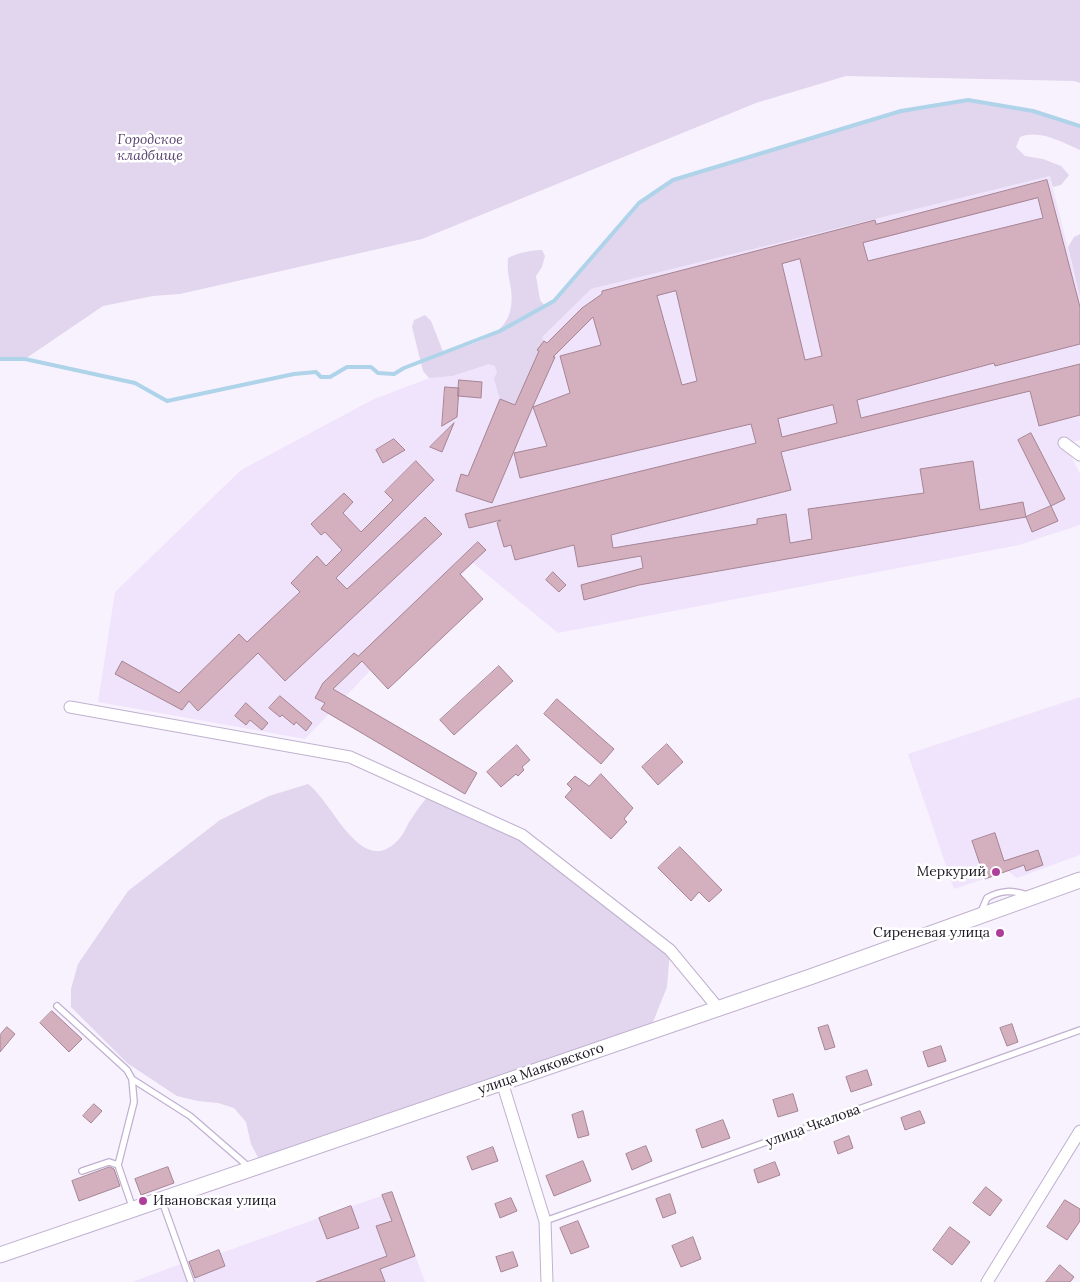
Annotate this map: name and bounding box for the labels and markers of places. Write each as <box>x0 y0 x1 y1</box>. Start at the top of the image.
place label: Меркурий <box>916 864 986 880</box>
marker: Меркурий <box>990 866 1002 878</box>
place label: Сиреневая улица <box>873 925 990 941</box>
marker: Сиреневая улица <box>994 927 1006 939</box>
place label: Ивановская улица <box>153 1193 276 1209</box>
marker: Ивановская улица <box>137 1195 149 1207</box>

